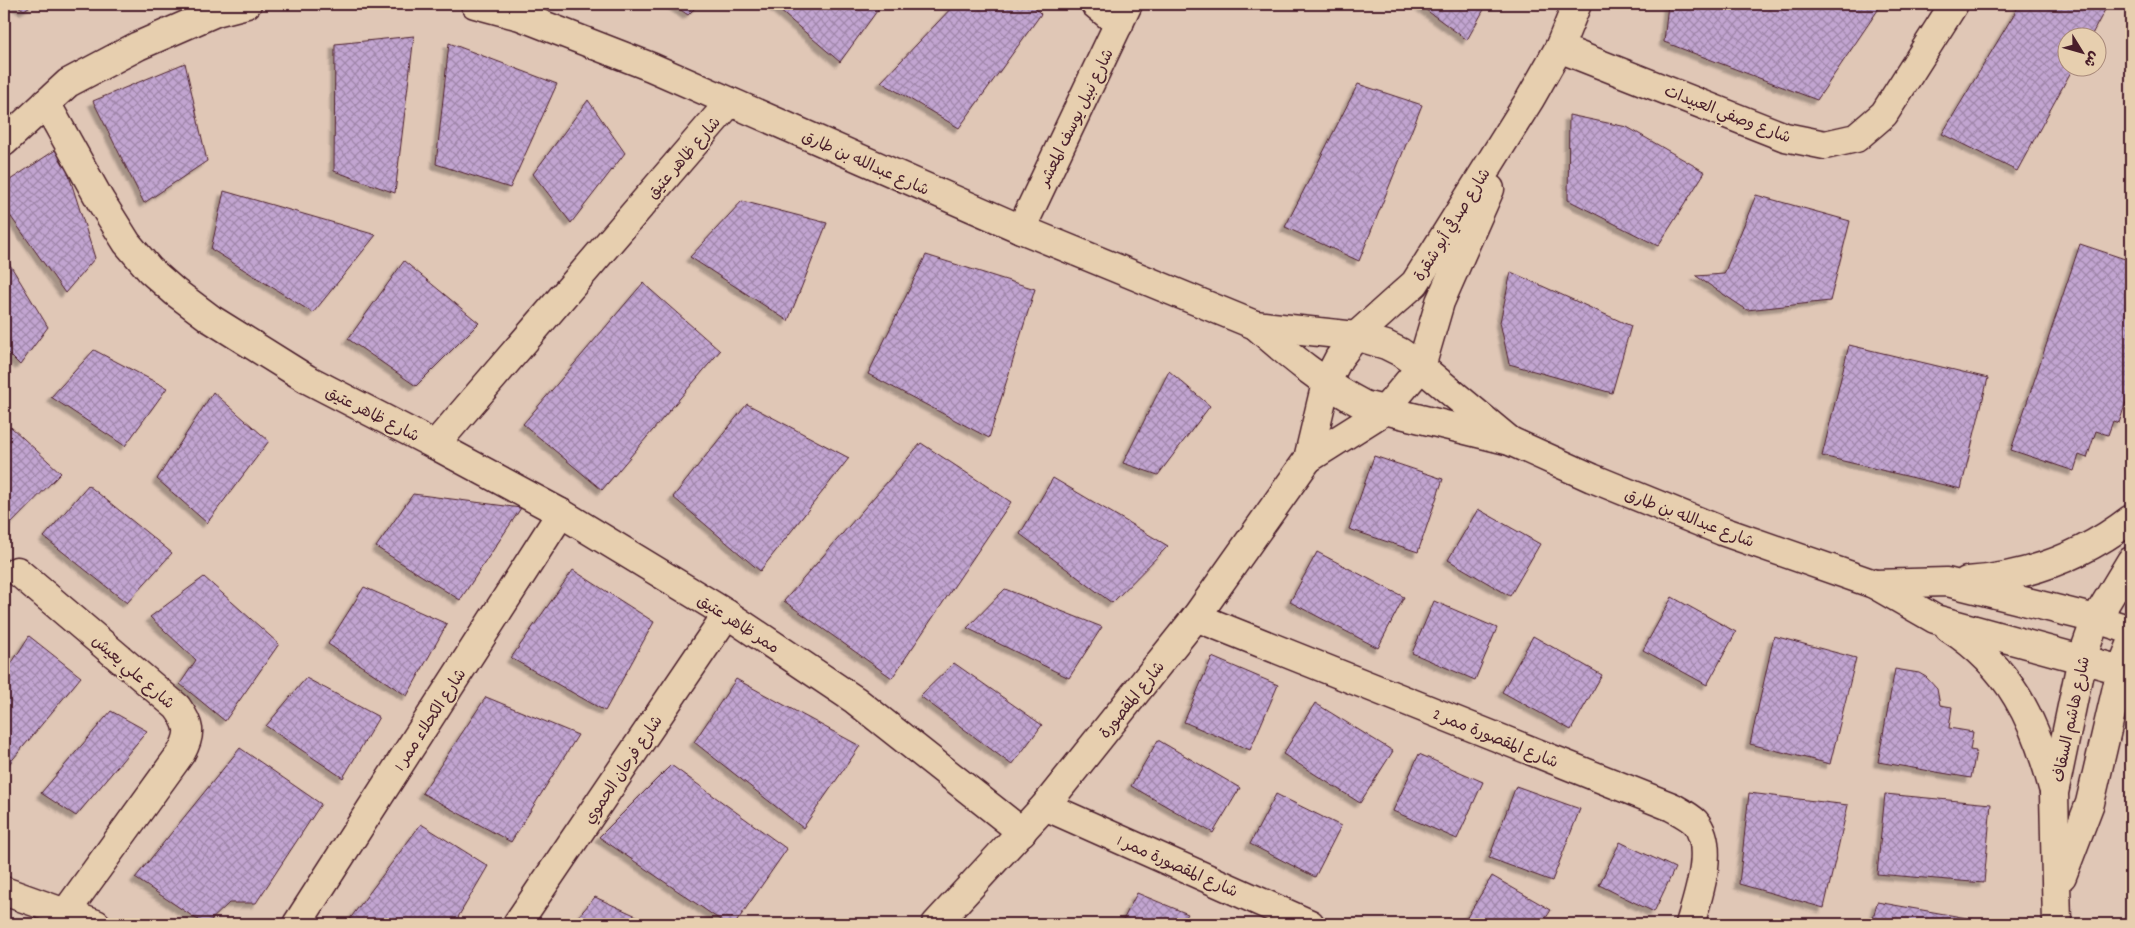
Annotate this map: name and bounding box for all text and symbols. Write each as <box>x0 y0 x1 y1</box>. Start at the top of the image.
north arrow <box>2058 28 2108 78</box>
street label: شارع نبيل يوسف المعشر <box>1033 45 1121 193</box>
text: ش <box>2078 46 2103 71</box>
street label: شارع وصفي العبيدات <box>1660 81 1794 151</box>
street label: شارع ظاهر عتيق <box>643 112 727 205</box>
street label: شارع عبدالله بن طارق <box>798 126 932 203</box>
street label: شارع صدقي أبو شقرة <box>1408 164 1497 286</box>
street label: شارع ظاهر عتيق <box>321 382 423 449</box>
street label: شارع عبدالله بن طارق <box>1621 484 1757 555</box>
street label: ممر ظاهر عتيق <box>692 590 783 660</box>
street label: شارع علي يعيش <box>85 630 179 716</box>
street label: شارع هاشم السقاف <box>2048 654 2097 785</box>
street label: شارع المقصورة <box>1095 657 1171 744</box>
street label: شارع الكحلاء ممر 1 <box>389 665 473 776</box>
street label: شارع المقصورة ممر 2 <box>1429 704 1561 775</box>
street label: شارع فرحان الحموي <box>579 711 669 830</box>
street label: شارع المقصورة ممر 1 <box>1113 830 1241 904</box>

